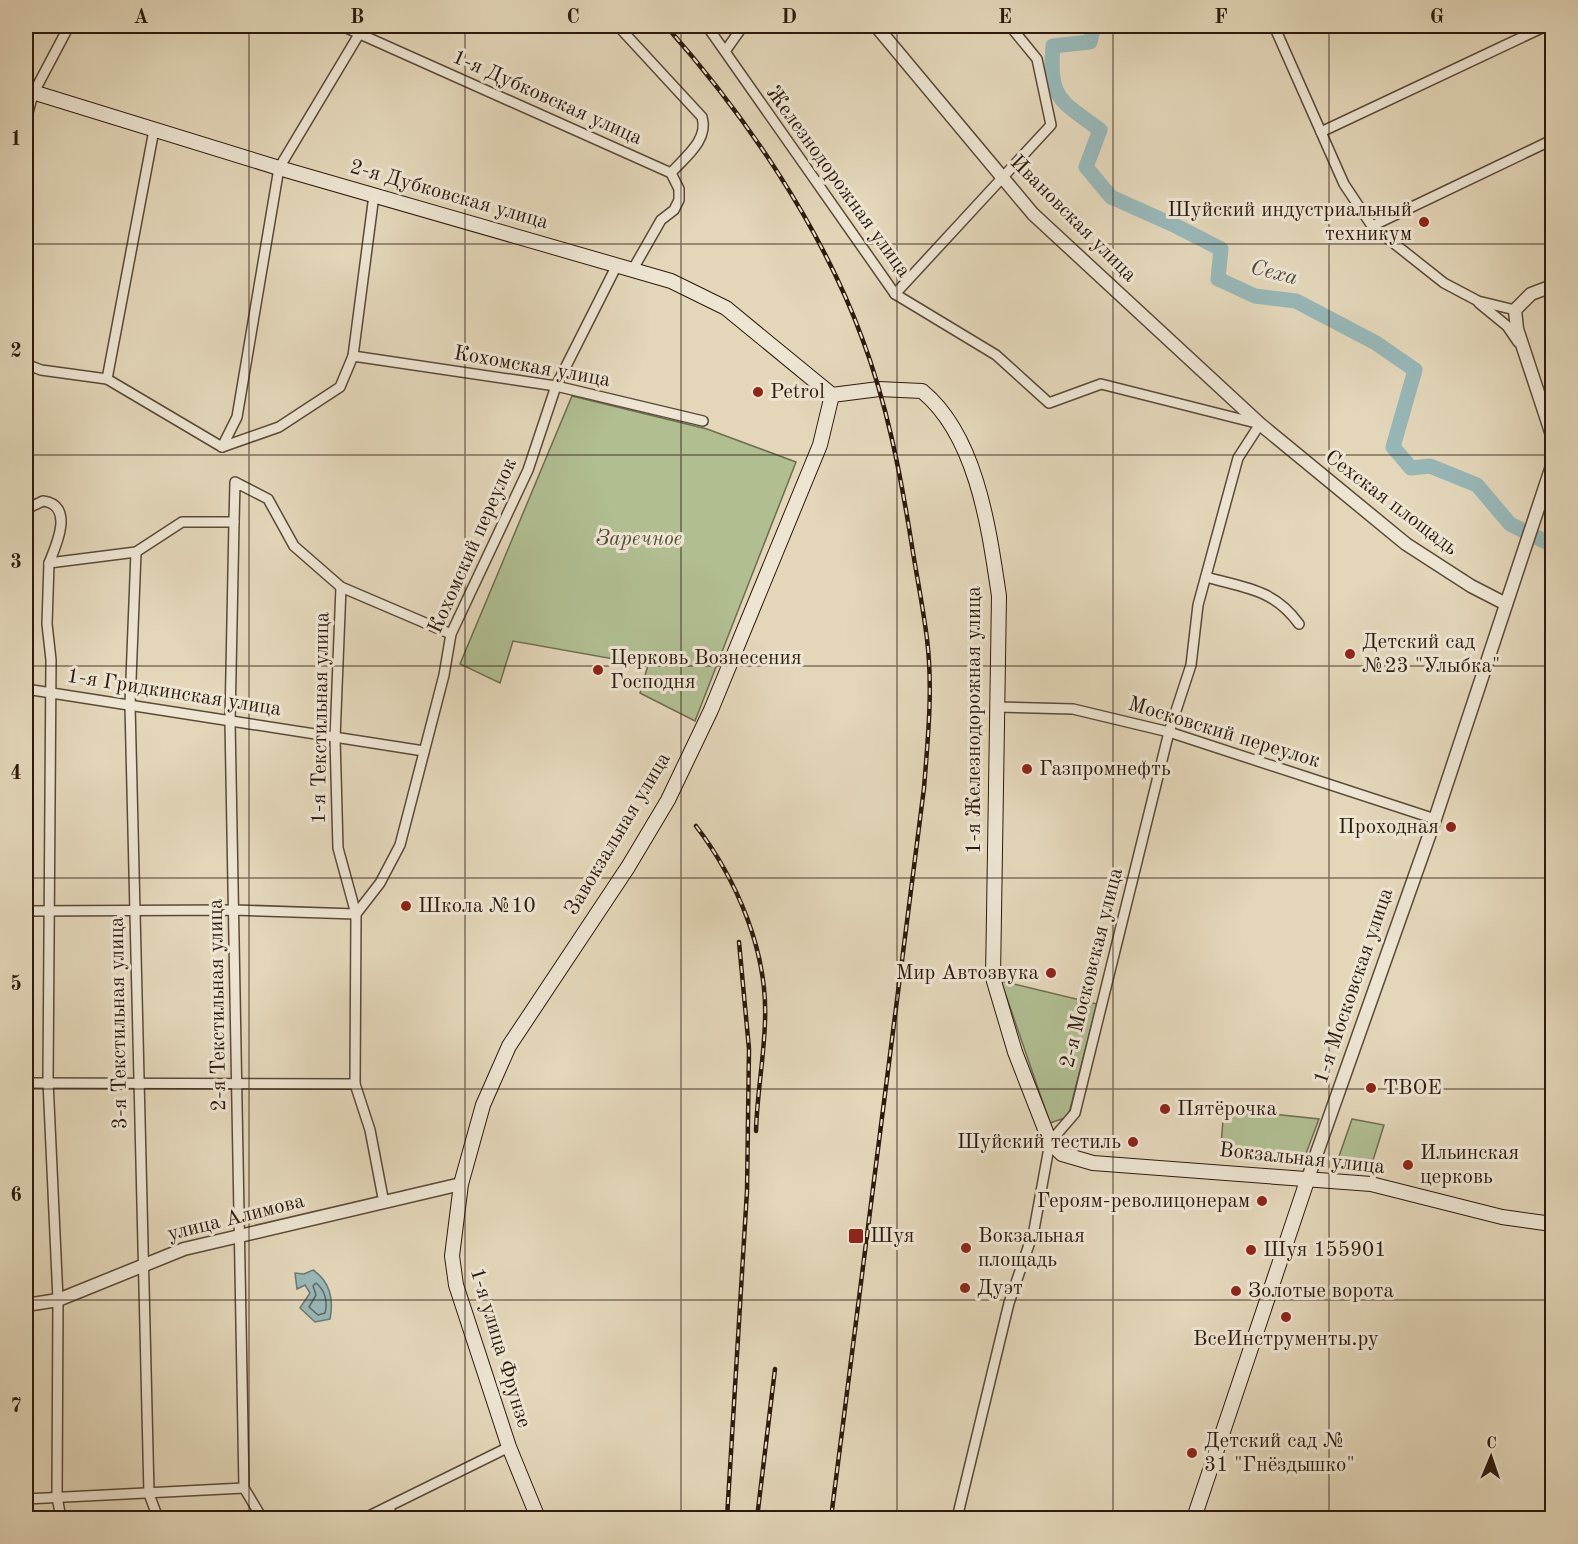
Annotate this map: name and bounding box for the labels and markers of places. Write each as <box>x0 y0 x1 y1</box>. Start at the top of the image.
place label: Шуйский индустриальный техникум <box>1167 200 1412 245</box>
marker: Шуйский индустриальный техникум <box>1417 215 1431 229</box>
place label: Petrol <box>770 382 825 403</box>
marker: Petrol <box>751 385 765 399</box>
place label: Детский сад №23 "Улыбка" <box>1362 632 1500 677</box>
marker: Детский сад №23 "Улыбка" <box>1343 647 1357 661</box>
place label: Церковь Вознесения Господня <box>610 648 802 693</box>
marker: Церковь Вознесения Господня <box>591 663 605 677</box>
place label: Газпромнефть <box>1039 759 1171 780</box>
marker: Газпромнефть <box>1020 762 1034 776</box>
place label: Проходная <box>1338 817 1439 838</box>
marker: Проходная <box>1444 820 1458 834</box>
place label: Школа №10 <box>418 896 536 917</box>
marker: Школа №10 <box>399 899 413 913</box>
place label: Мир Автозвука <box>896 963 1039 984</box>
marker: Мир Автозвука <box>1044 966 1058 980</box>
place label: ТВОЕ <box>1383 1078 1442 1099</box>
marker: ТВОЕ <box>1364 1081 1378 1095</box>
place label: Пятёрочка <box>1177 1099 1277 1120</box>
marker: Пятёрочка <box>1158 1102 1172 1116</box>
place label: Шуйский тестиль <box>957 1132 1121 1153</box>
marker: Шуйский тестиль <box>1126 1135 1140 1149</box>
place label: Ильинская церковь <box>1420 1143 1519 1188</box>
marker: Ильинская церковь <box>1401 1158 1415 1172</box>
place label: Героям-револицонерам <box>1037 1191 1250 1212</box>
marker: Героям-револицонерам <box>1255 1194 1269 1208</box>
place label: Шуя <box>870 1226 915 1247</box>
place label: Вокзальная площадь <box>978 1226 1085 1271</box>
marker: Шуя <box>847 1227 865 1245</box>
place label: Шуя 155901 <box>1263 1240 1386 1261</box>
marker: Вокзальная площадь <box>959 1241 973 1255</box>
marker: Шуя 155901 <box>1244 1243 1258 1257</box>
place label: Дуэт <box>977 1278 1023 1299</box>
marker: Дуэт <box>958 1281 972 1295</box>
place label: Золотые ворота <box>1248 1281 1394 1302</box>
marker: Золотые ворота <box>1229 1284 1243 1298</box>
marker: ВсеИнструменты.ру <box>1279 1310 1293 1324</box>
place label: ВсеИнструменты.ру <box>1193 1329 1379 1350</box>
place label: Детский сад № 31 "Гнёздышко" <box>1204 1431 1355 1476</box>
marker: Детский сад № 31 "Гнёздышко" <box>1185 1446 1199 1460</box>

